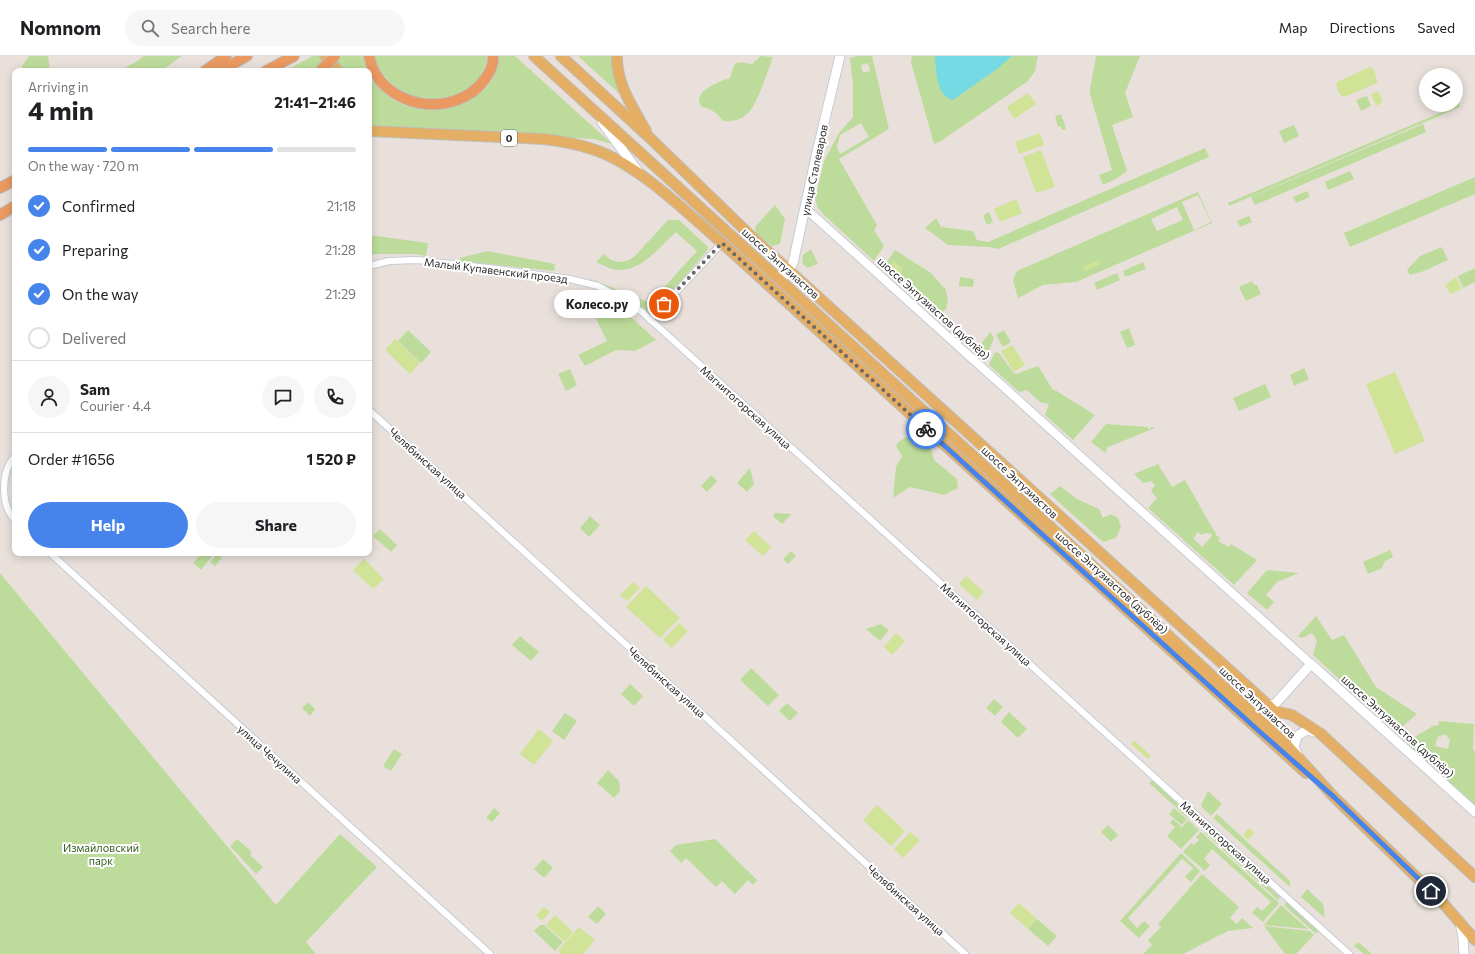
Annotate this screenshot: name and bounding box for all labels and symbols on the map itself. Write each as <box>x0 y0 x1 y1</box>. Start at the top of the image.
street label: улица Сталеваров <box>798 123 830 217</box>
road number: 0 <box>501 130 517 146</box>
street label: шоссе Энтузиастов <box>740 225 822 301</box>
street label: шоссе Энтузиастов (дублёр) <box>875 254 993 362</box>
street label: Малый Купавенский проезд <box>424 255 569 285</box>
pin <box>647 287 681 321</box>
callout: Колесо.ру <box>554 290 640 318</box>
street label: Магнитогорская улица <box>698 363 794 451</box>
courier <box>906 409 946 449</box>
street label: Челябинская улица <box>387 425 469 501</box>
street label: шоссе Энтузиастов <box>979 443 1061 521</box>
street label: шоссе Энтузиастов (дублёр) <box>1053 528 1171 636</box>
street label: Магнитогорская улица <box>938 580 1034 668</box>
street label: Челябинская улица <box>626 644 708 720</box>
street label: шоссе Энтузиастов <box>1217 663 1299 741</box>
street label: шоссе Энтузиастов (дублёр) <box>1339 672 1457 780</box>
street label: улица Чечулина <box>235 722 305 786</box>
street label: Магнитогорская улица <box>1178 798 1274 886</box>
park label: Измайловский парк <box>63 841 139 867</box>
street label: Челябинская улица <box>865 862 947 938</box>
pin <box>1414 874 1448 908</box>

